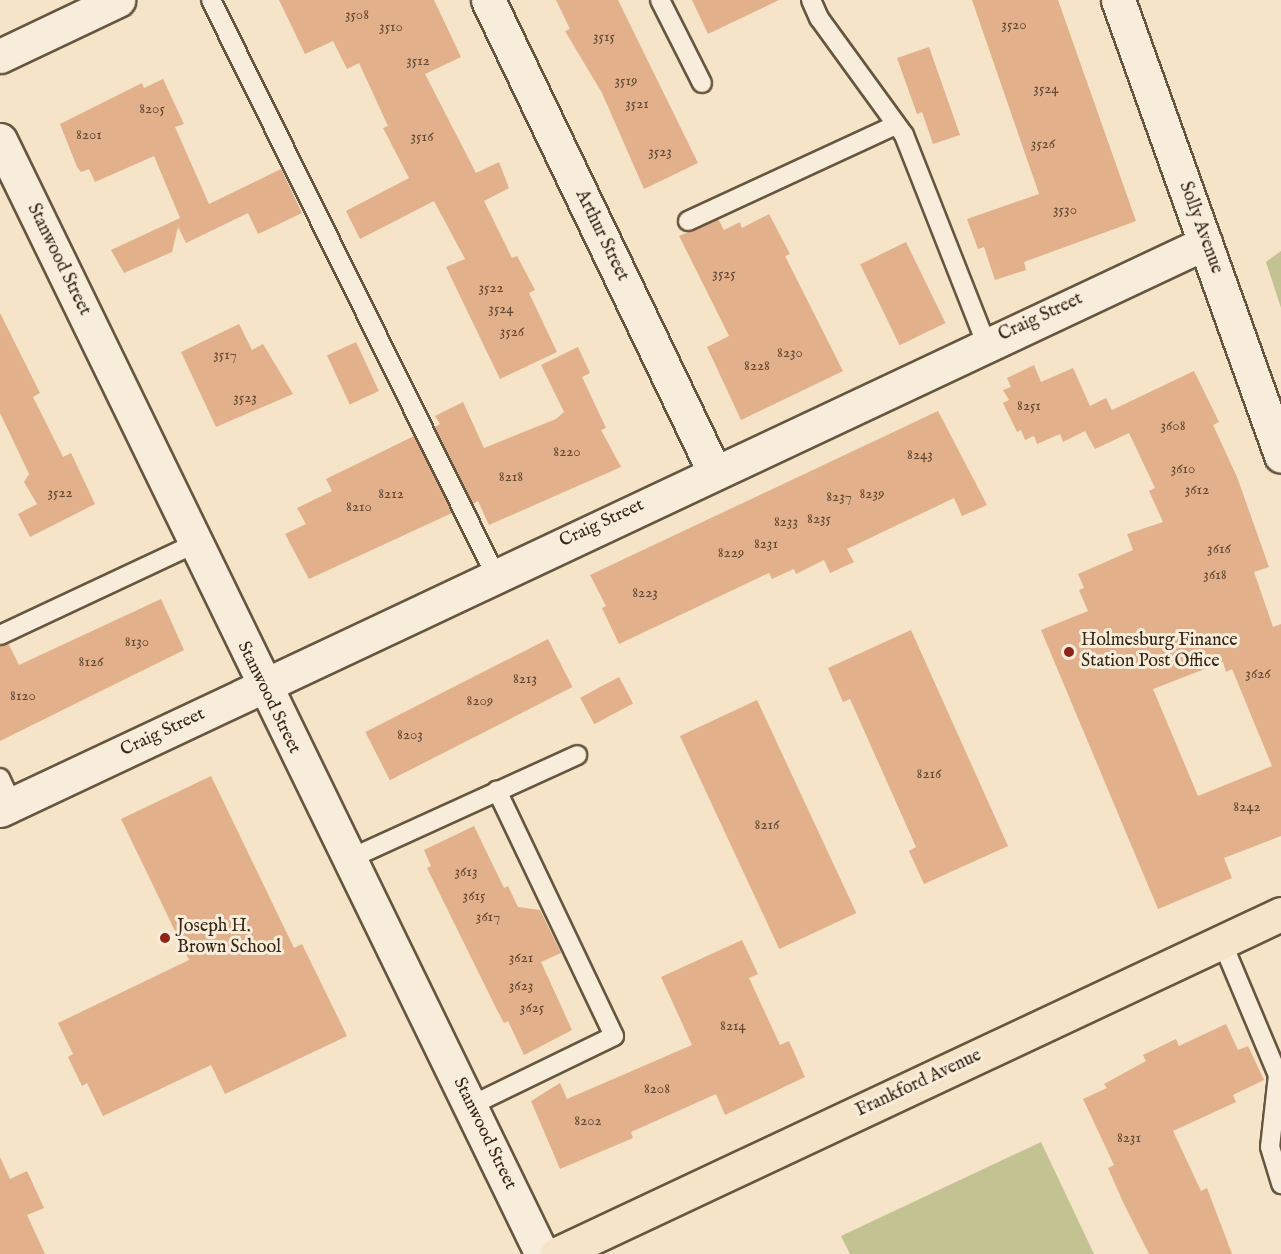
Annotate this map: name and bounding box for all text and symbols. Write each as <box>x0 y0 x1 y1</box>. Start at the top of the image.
house number: 3508 <box>345 6 369 24</box>
house number: 3520 <box>1001 16 1027 34</box>
house number: 3510 <box>379 18 403 36</box>
house number: 3515 <box>593 28 615 46</box>
house number: 3512 <box>406 52 430 70</box>
house number: 3519 <box>614 72 638 90</box>
house number: 3524 <box>1033 80 1059 98</box>
house number: 3521 <box>625 95 649 113</box>
house number: 8205 <box>139 100 165 118</box>
house number: 8201 <box>76 126 102 144</box>
house number: 3516 <box>411 128 433 146</box>
house number: 3526 <box>1031 135 1055 153</box>
house number: 3523 <box>648 143 672 161</box>
street label: Solly Avenue <box>1173 179 1227 277</box>
street label: Arthur Street <box>570 187 632 285</box>
street label: Stanwood Street <box>22 200 94 320</box>
house number: 3530 <box>1053 201 1077 219</box>
house number: 3525 <box>712 265 736 283</box>
house number: 3522 <box>478 279 504 297</box>
street label: Craig Street <box>995 289 1087 347</box>
house number: 3524 <box>488 300 514 318</box>
house number: 3526 <box>500 323 524 341</box>
house number: 8230 <box>777 344 803 362</box>
house number: 3517 <box>213 346 237 364</box>
house number: 8228 <box>744 357 770 375</box>
house number: 3523 <box>233 389 257 407</box>
house number: 8251 <box>1017 397 1041 415</box>
house number: 3608 <box>1160 417 1186 435</box>
house number: 8220 <box>553 443 581 461</box>
house number: 8243 <box>907 446 933 464</box>
house number: 3610 <box>1171 460 1195 478</box>
house number: 8218 <box>499 468 523 486</box>
house number: 3612 <box>1185 481 1209 499</box>
house number: 3522 <box>47 484 73 502</box>
house number: 8212 <box>378 485 404 503</box>
house number: 8239 <box>859 485 885 503</box>
house number: 8237 <box>826 488 852 506</box>
street label: Craig Street <box>556 495 648 553</box>
house number: 8210 <box>346 498 372 516</box>
house number: 8235 <box>807 510 831 528</box>
house number: 8233 <box>774 513 798 531</box>
house number: 8231 <box>754 535 778 553</box>
house number: 3616 <box>1207 540 1231 558</box>
house number: 8229 <box>718 544 744 562</box>
house number: 3618 <box>1203 566 1227 584</box>
house number: 8223 <box>632 584 658 602</box>
place label: Holmesburg Finance Station Post Office <box>1081 631 1238 674</box>
house number: 8130 <box>125 633 149 651</box>
street label: Stanwood Street <box>232 638 304 758</box>
marker: Holmesburg Finance Station Post Office <box>1062 645 1076 659</box>
house number: 8126 <box>79 653 103 671</box>
house number: 3626 <box>1245 665 1271 683</box>
house number: 8213 <box>513 670 537 688</box>
house number: 8120 <box>10 687 36 705</box>
house number: 8209 <box>467 692 493 710</box>
street label: Craig Street <box>117 704 209 762</box>
house number: 8203 <box>397 726 423 744</box>
house number: 8216 <box>917 765 941 783</box>
house number: 8242 <box>1233 798 1261 816</box>
house number: 8216 <box>755 816 779 834</box>
house number: 3613 <box>454 863 478 881</box>
house number: 3615 <box>463 887 485 905</box>
house number: 3617 <box>476 908 500 926</box>
place label: Joseph H. Brown School <box>177 917 281 960</box>
marker: Joseph H. Brown School <box>158 931 172 945</box>
house number: 3621 <box>509 949 533 967</box>
house number: 3623 <box>509 977 533 995</box>
house number: 3625 <box>520 999 544 1017</box>
house number: 8214 <box>720 1017 746 1035</box>
street label: Frankford Avenue <box>853 1045 985 1123</box>
street label: Stanwood Street <box>448 1074 520 1194</box>
house number: 8208 <box>644 1080 670 1098</box>
house number: 8202 <box>574 1112 602 1130</box>
house number: 8231 <box>1117 1129 1141 1147</box>

